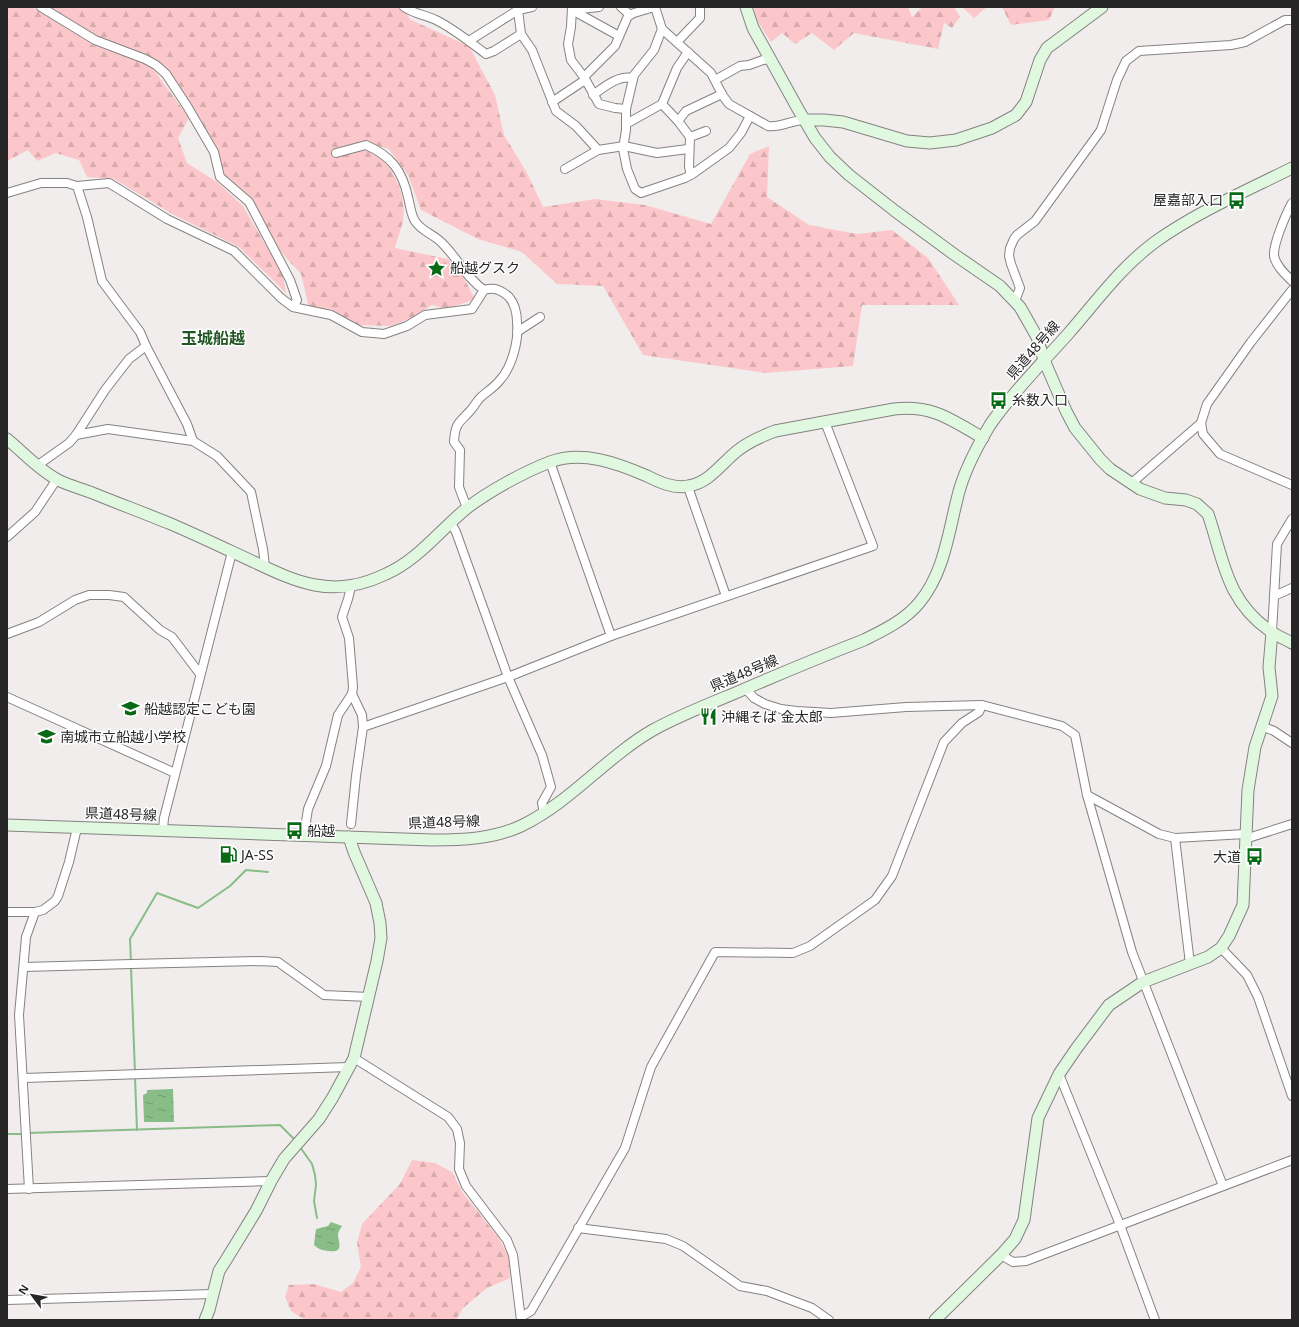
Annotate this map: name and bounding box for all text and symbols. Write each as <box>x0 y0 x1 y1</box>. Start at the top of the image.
place label: 屋嘉部入口 <box>1153 190 1223 209</box>
bus stop icon: 屋嘉部入口 <box>1226 190 1246 210</box>
place icon: 船越グスク <box>427 258 447 278</box>
place label: 船越グスク <box>450 258 520 277</box>
street label: 県道48号線 <box>1002 316 1063 383</box>
district label: 玉城船越 <box>181 327 245 349</box>
bus stop icon: 糸数入口 <box>989 390 1009 410</box>
place label: 糸数入口 <box>1012 390 1068 409</box>
street label: 県道48号線 <box>707 650 781 695</box>
school or university icon: 船越認定こども園 <box>121 699 141 719</box>
place label: 船越認定こども園 <box>144 699 256 718</box>
restaurant icon: 沖縄そば 金太郎 <box>698 707 718 727</box>
place label: 沖縄そば 金太郎 <box>721 707 823 726</box>
school or university icon: 南城市立船越小学校 <box>37 727 57 747</box>
place label: 南城市立船越小学校 <box>60 727 186 746</box>
street label: 県道48号線 <box>85 803 157 824</box>
street label: 県道48号線 <box>408 811 480 832</box>
bus stop icon: 船越 <box>284 821 304 841</box>
place label: 船越 <box>307 821 335 840</box>
fuel station icon: JA-SS <box>218 845 238 865</box>
place label: JA-SS <box>239 845 274 864</box>
place label: 大道 <box>1213 847 1241 866</box>
bus stop icon: 大道 <box>1244 847 1264 867</box>
north arrow <box>12 1275 52 1315</box>
text: N <box>14 1282 32 1297</box>

